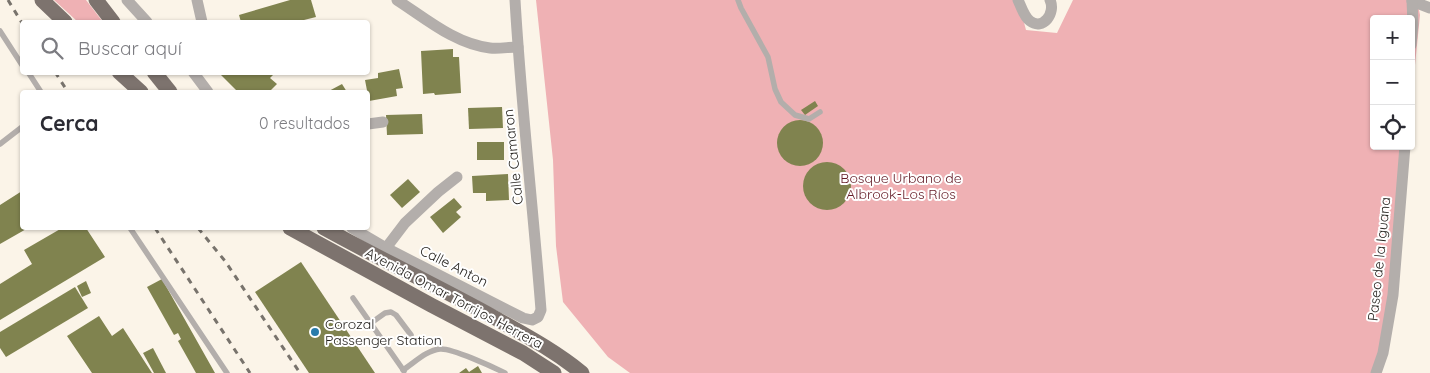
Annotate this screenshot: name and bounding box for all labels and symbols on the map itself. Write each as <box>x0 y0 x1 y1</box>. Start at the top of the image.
street label: Calle Camaron <box>499 108 527 206</box>
park label: Bosque Urbano de Albrook-Los Ríos <box>840 169 962 203</box>
street label: Paseo de la Iguana <box>1364 196 1394 322</box>
street label: Calle Anton <box>417 241 491 291</box>
street label: Avenida Omar Torrijos Herrera <box>362 243 546 353</box>
place label: Corozal Passenger Station <box>325 315 442 349</box>
marker: Corozal Passenger Station <box>309 326 321 338</box>

